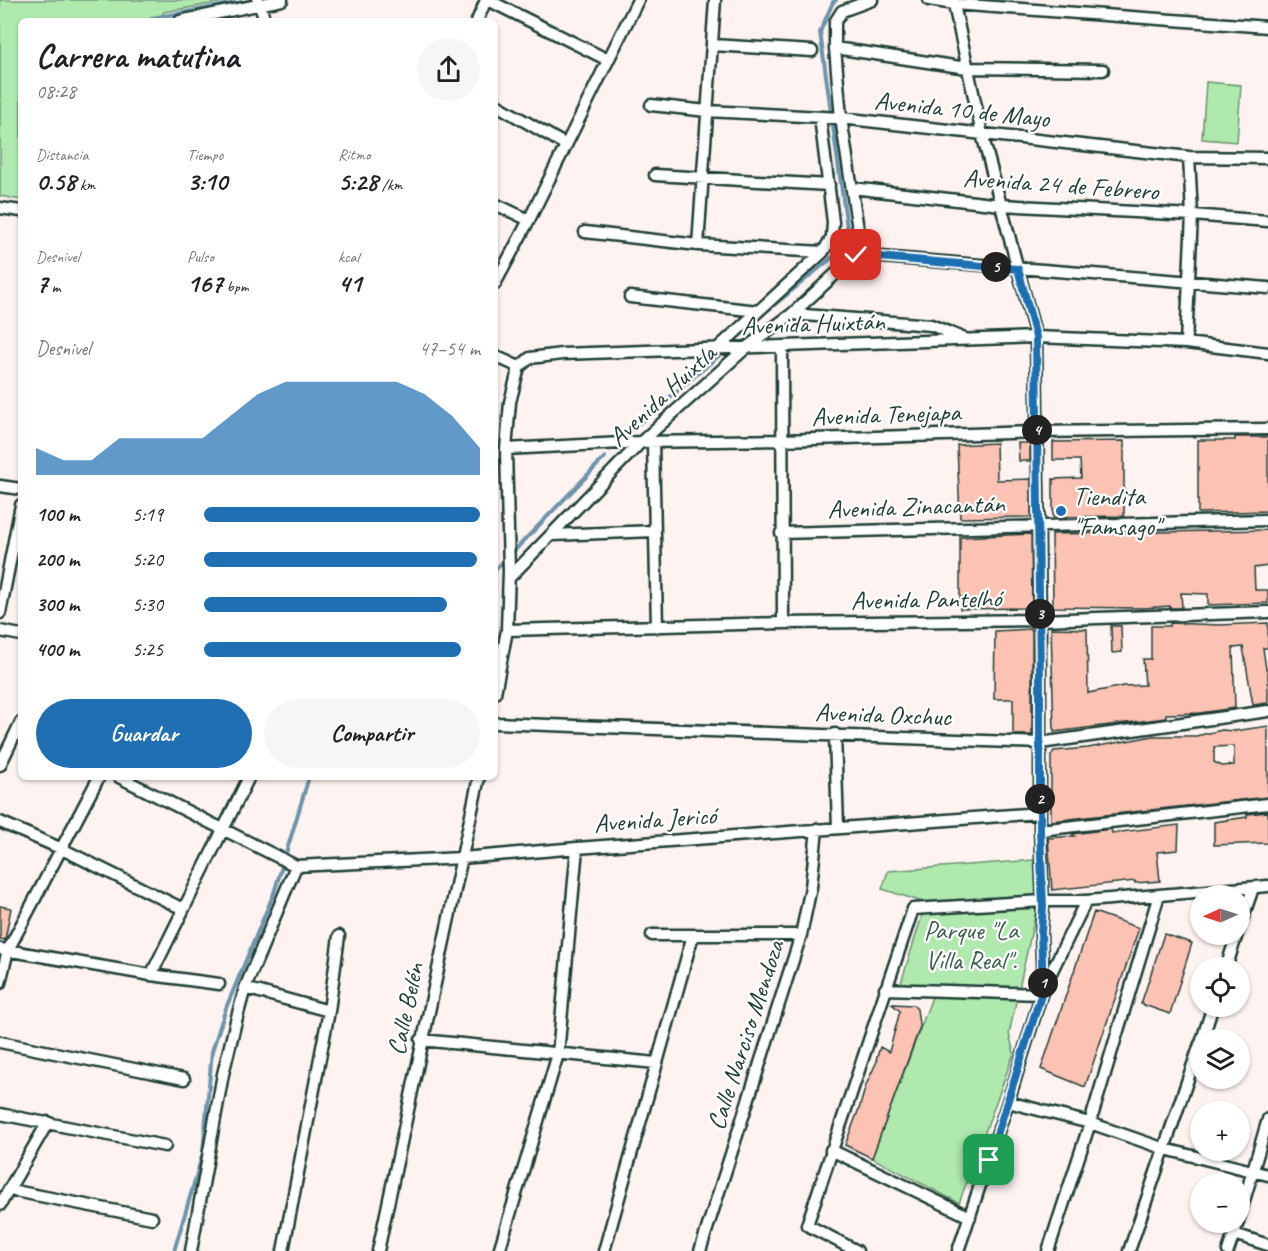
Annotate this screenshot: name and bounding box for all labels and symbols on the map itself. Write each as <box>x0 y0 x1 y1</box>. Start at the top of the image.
street label: Avenida 10 de Mayo <box>873 84 1053 135</box>
street label: Avenida 24 de Febrero <box>962 161 1162 208</box>
pin <box>830 229 881 280</box>
pin: 5 <box>981 252 1011 282</box>
street label: Avenida Huixtán <box>741 304 887 342</box>
street label: Avenida Huixtla <box>602 336 725 454</box>
street label: Avenida Tenejapa <box>811 395 963 434</box>
pin: 4 <box>1022 415 1052 445</box>
place label: Tiendita "Famsago" <box>1073 480 1165 543</box>
street label: Avenida Zinacantán <box>827 487 1007 526</box>
marker: Tiendita "Famsago" <box>1054 504 1068 518</box>
street label: Avenida Pantelhó <box>850 582 1005 617</box>
pin: 3 <box>1025 599 1055 629</box>
street label: Avenida Oxchuc <box>814 696 953 733</box>
pin: 2 <box>1025 784 1055 814</box>
street label: Avenida Jericó <box>593 799 721 840</box>
north arrow <box>1190 885 1250 945</box>
park label: Parque "La Villa Real". <box>924 914 1020 977</box>
street label: Calle Narciso Mendoza <box>699 935 792 1134</box>
street label: Calle Belén <box>380 959 432 1058</box>
pin: 1 <box>1028 968 1058 998</box>
pin <box>963 1134 1014 1185</box>

